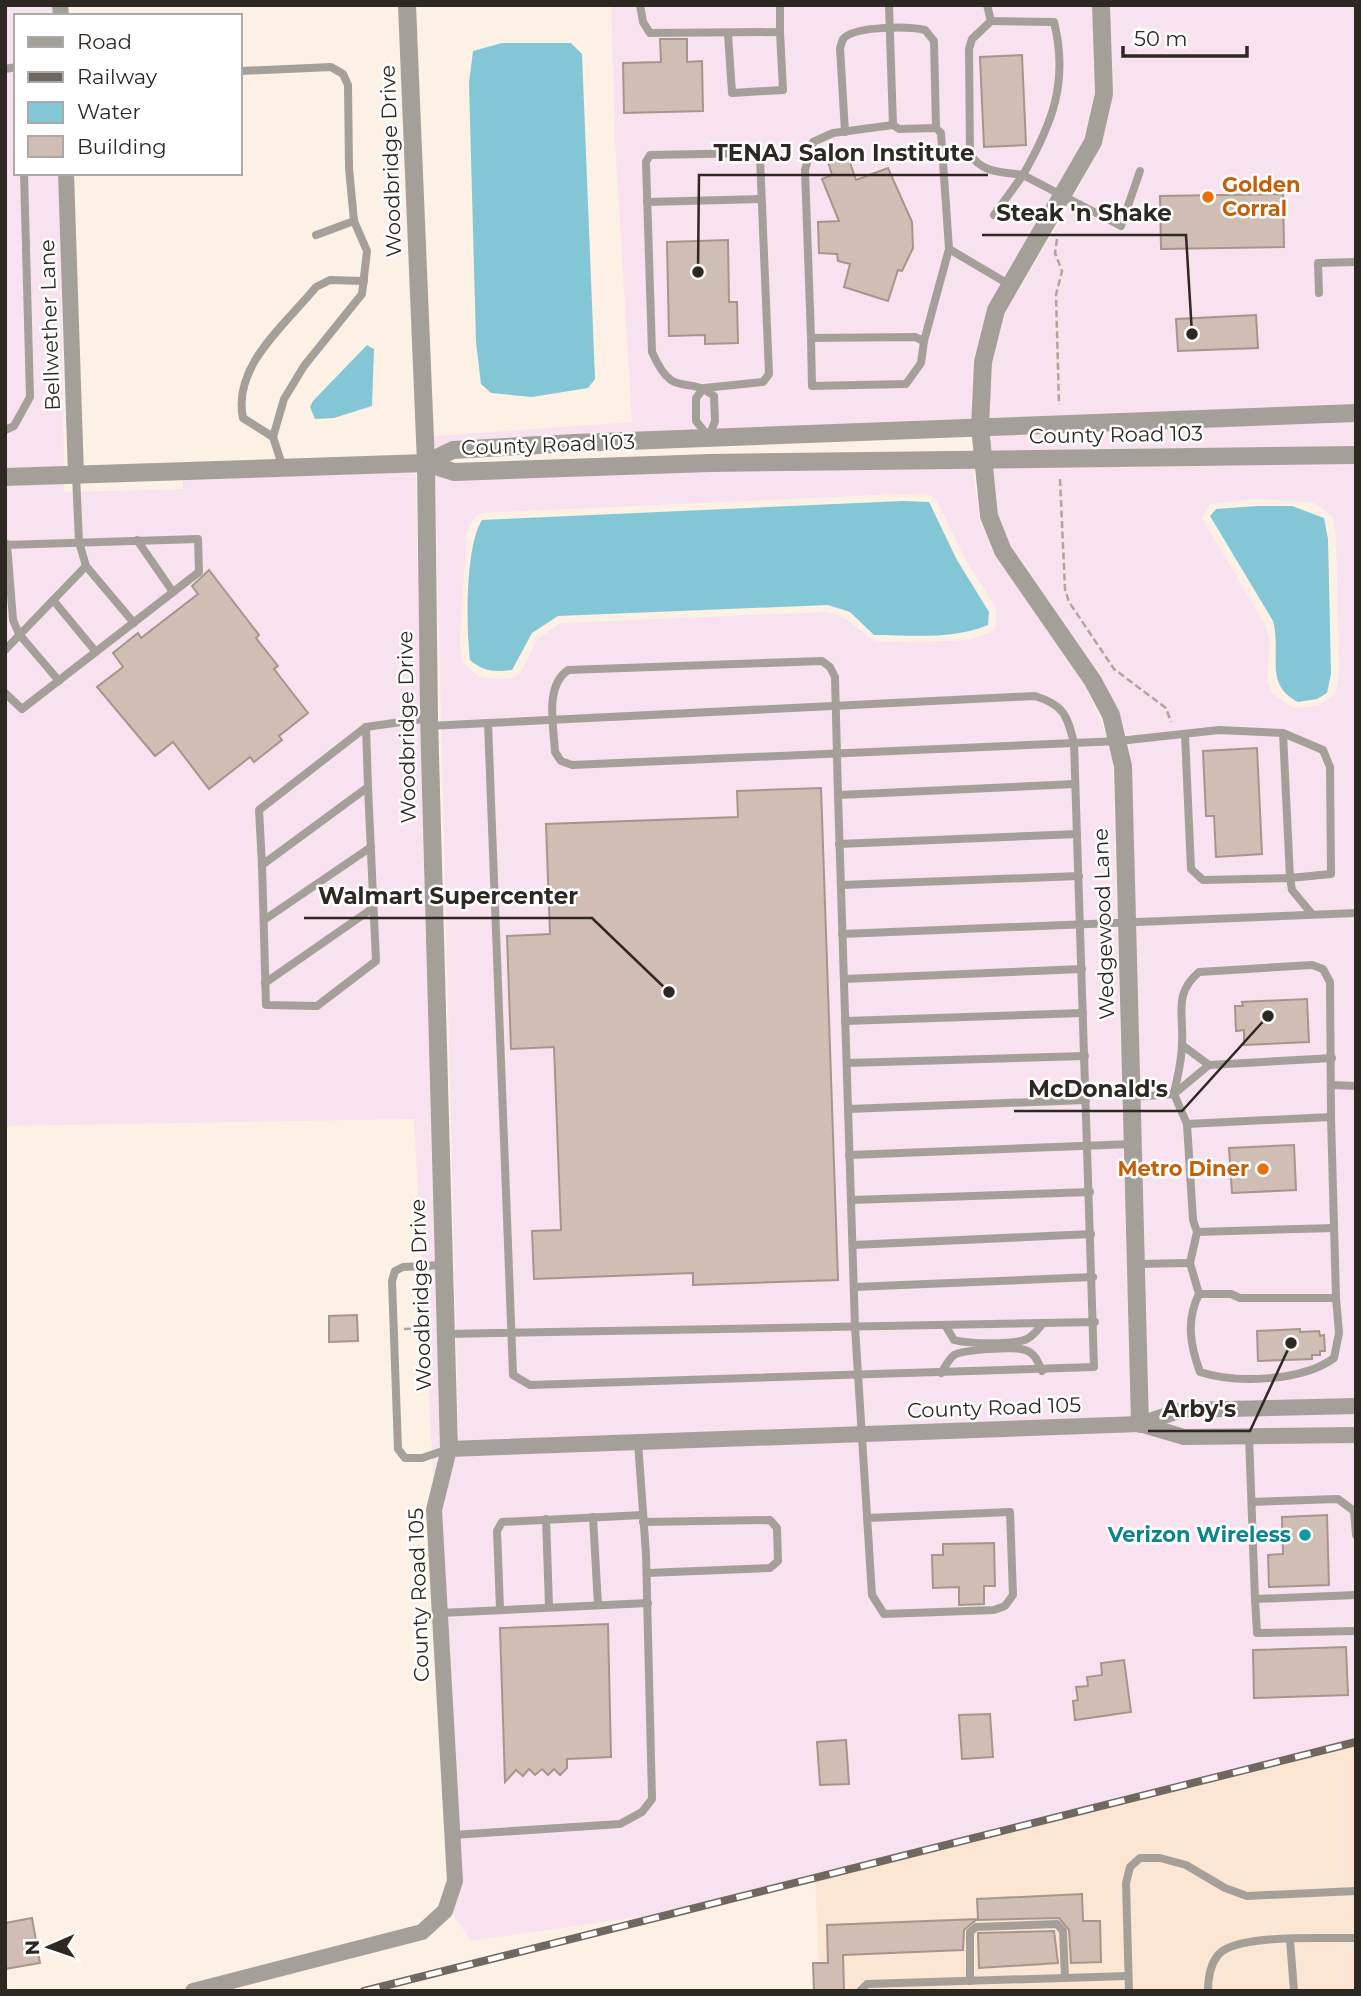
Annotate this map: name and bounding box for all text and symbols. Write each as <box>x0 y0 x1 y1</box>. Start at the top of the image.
legend <box>14 14 242 175</box>
scale bar <box>1123 14 1247 58</box>
text: 50 m <box>1134 26 1188 51</box>
text: Road <box>77 29 132 54</box>
text: Railway <box>77 64 158 89</box>
street label: Woodbridge Drive <box>375 64 406 258</box>
text: Water <box>77 99 141 124</box>
callout: TENAJ Salon Institute <box>699 131 988 175</box>
text: Building <box>77 134 167 159</box>
text: TENAJ Salon Institute <box>714 139 974 167</box>
place label: Golden Corral <box>1222 172 1301 221</box>
marker: Golden Corral <box>1200 189 1216 205</box>
callout: Steak 'n Shake <box>982 191 1186 235</box>
text: Steak 'n Shake <box>996 199 1172 227</box>
street label: Bellwether Lane <box>34 239 65 411</box>
street label: County Road 103 <box>1029 420 1203 449</box>
street label: County Road 103 <box>461 429 635 460</box>
street label: Woodbridge Drive <box>392 630 421 824</box>
street label: Wedgewood Lane <box>1088 828 1119 1020</box>
callout: Walmart Supercenter <box>304 874 592 918</box>
text: Walmart Supercenter <box>318 882 578 910</box>
callout: McDonald's <box>1014 1067 1182 1111</box>
text: McDonald's <box>1028 1075 1168 1103</box>
place label: Metro Diner <box>1117 1156 1249 1181</box>
marker: Metro Diner <box>1255 1161 1271 1177</box>
street label: Woodbridge Drive <box>405 1198 436 1392</box>
callout: Arby's <box>1148 1387 1250 1431</box>
street label: County Road 105 <box>906 1392 1082 1423</box>
text: Arby's <box>1161 1395 1236 1423</box>
street label: County Road 105 <box>403 1507 434 1683</box>
place label: Verizon Wireless <box>1107 1522 1291 1547</box>
marker: Verizon Wireless <box>1297 1527 1313 1543</box>
north arrow <box>14 1912 84 1982</box>
text: N <box>21 1939 44 1956</box>

